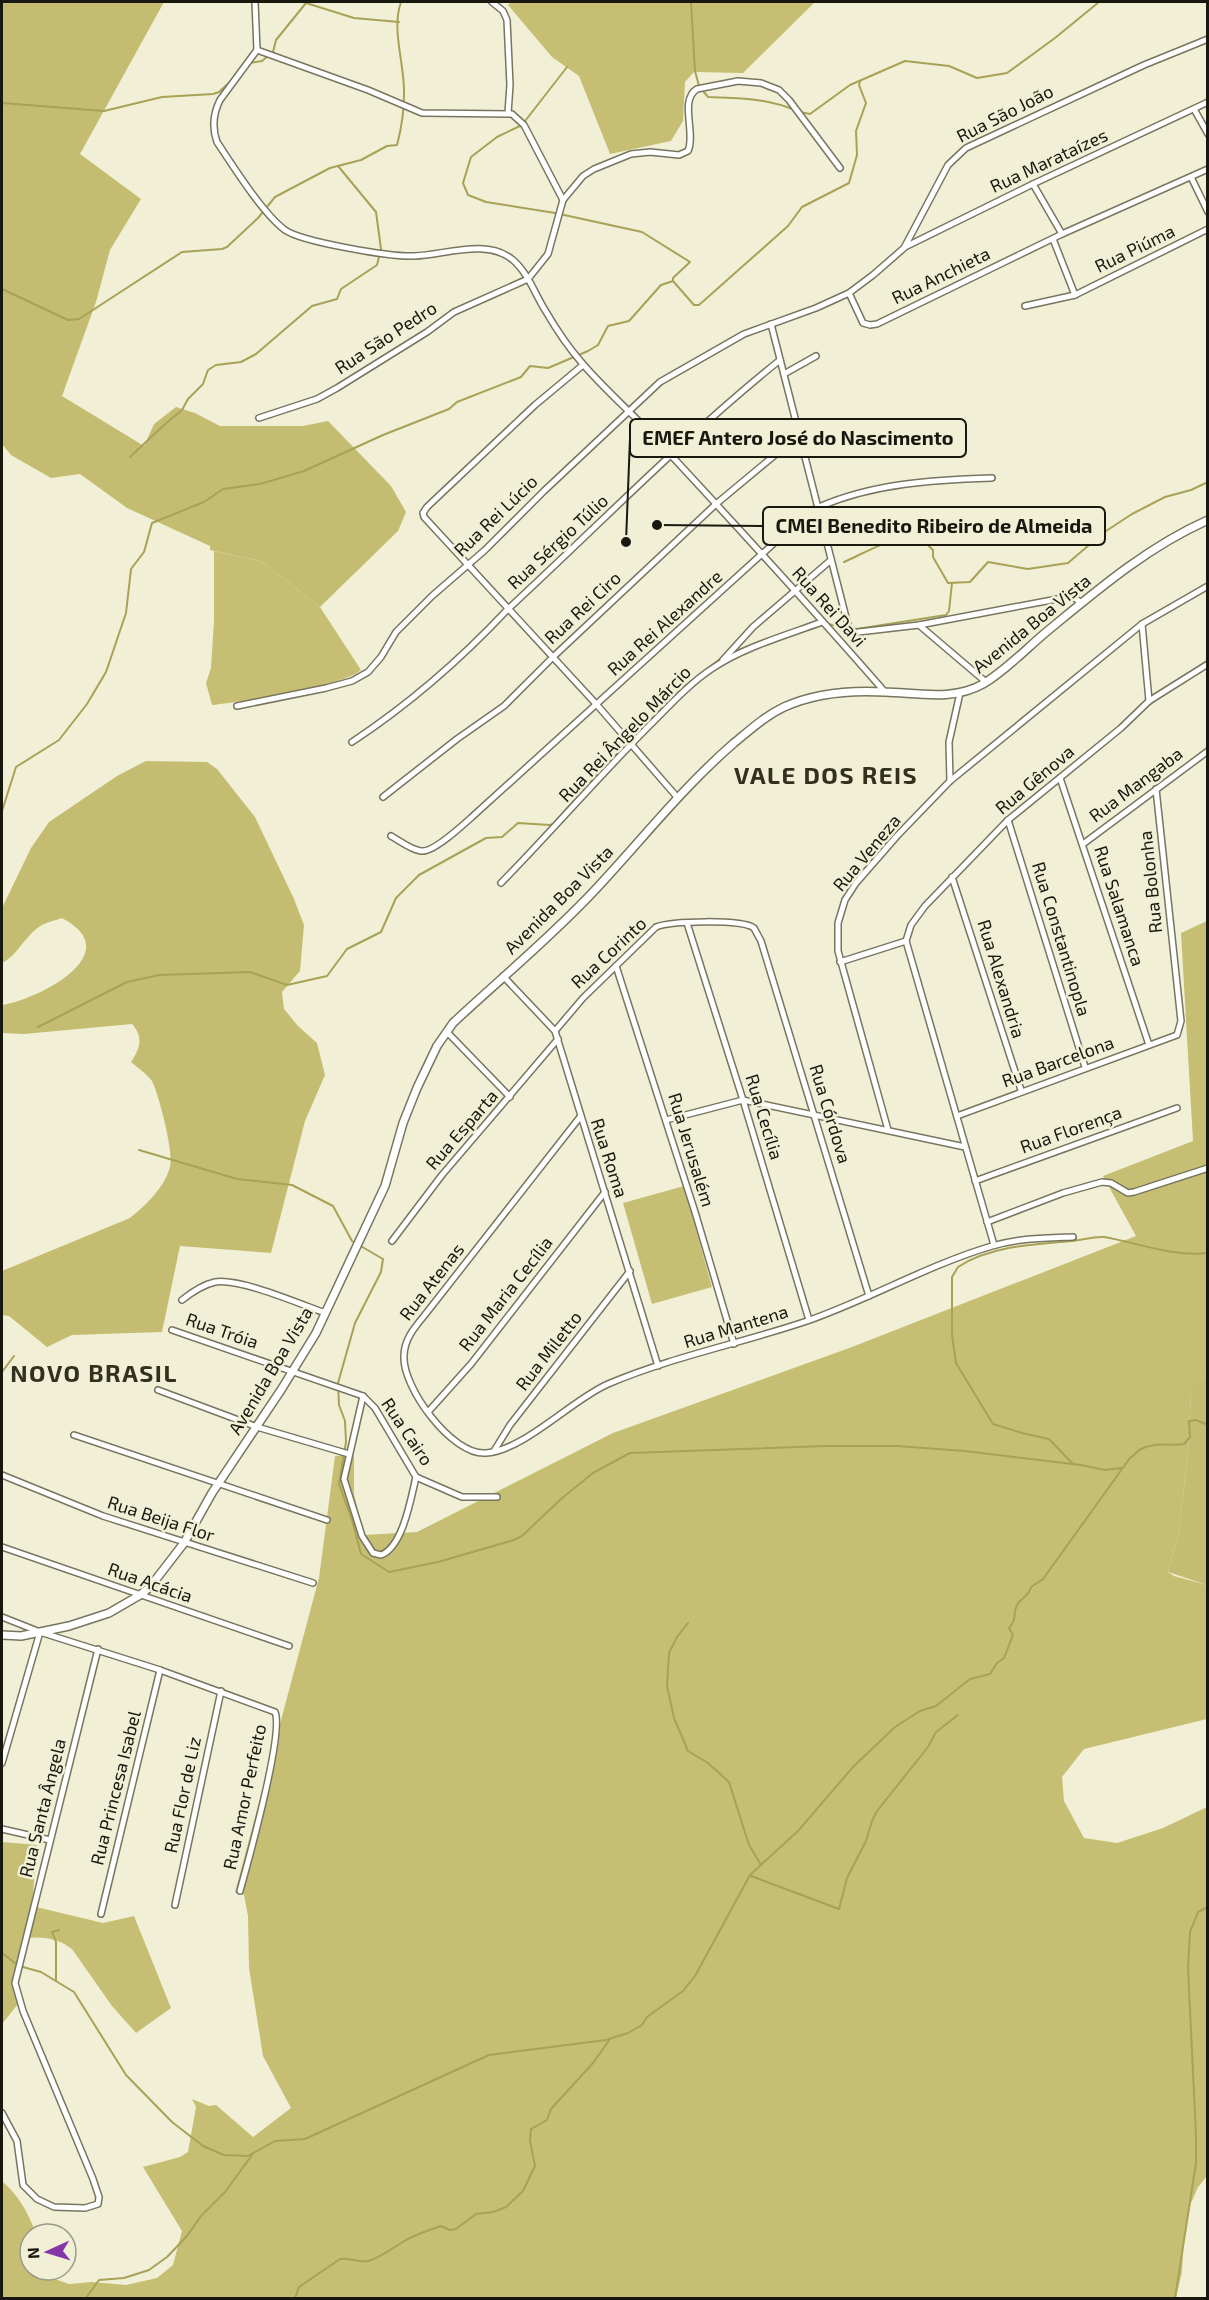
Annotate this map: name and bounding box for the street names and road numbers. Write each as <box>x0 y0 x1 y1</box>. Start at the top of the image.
street label: Rua São João <box>953 79 1057 147</box>
street label: Rua Marataízes <box>986 123 1111 197</box>
street label: Rua Piúma <box>1091 219 1178 277</box>
street label: Rua Anchieta <box>888 242 993 308</box>
street label: Rua São Pedro <box>330 296 441 378</box>
street label: Rua Rei Lúcio <box>449 470 542 561</box>
street label: Rua Sérgio Túlio <box>502 489 612 594</box>
street label: Rua Rei Davi <box>788 562 871 651</box>
street label: Rua Rei Alexandre <box>602 565 726 680</box>
street label: Rua Rei Ciro <box>540 566 625 648</box>
street label: Avenida Boa Vista <box>968 569 1095 677</box>
street label: Rua Rei Ângelo Márcio <box>553 661 695 806</box>
street label: Rua Gênova <box>990 740 1078 819</box>
street label: Rua Mangaba <box>1084 742 1186 827</box>
street label: Rua Veneza <box>828 809 905 895</box>
street label: Rua Bolonha <box>1134 830 1166 934</box>
street label: Avenida Boa Vista <box>499 840 617 958</box>
street label: Rua Salamanca <box>1090 843 1150 969</box>
street label: Rua Constantinopla <box>1028 859 1096 1019</box>
street label: Rua Corinto <box>566 912 651 993</box>
street label: Rua Alexandria <box>973 917 1030 1041</box>
street label: Rua Barcelona <box>999 1031 1117 1091</box>
street label: Rua Córdova <box>805 1061 856 1166</box>
street label: Rua Cecília <box>742 1071 788 1162</box>
street label: Rua Esparta <box>421 1085 502 1174</box>
street label: Rua Jerusalém <box>664 1090 720 1209</box>
street label: Rua Florença <box>1017 1101 1125 1159</box>
street label: Rua Roma <box>587 1115 633 1200</box>
street label: Rua Maria Cecília <box>454 1232 557 1355</box>
street label: Rua Atenas <box>394 1238 468 1324</box>
street label: Rua Mantena <box>681 1300 791 1352</box>
street label: Avenida Boa Vista <box>223 1303 317 1438</box>
street label: Rua Miletto <box>510 1306 586 1394</box>
street label: Rua Tróia <box>183 1307 261 1353</box>
street label: Rua Cairo <box>377 1393 439 1470</box>
street label: Rua Beija Flor <box>105 1490 218 1546</box>
street label: Rua Acácia <box>105 1557 195 1607</box>
street label: Rua Princesa Isabel <box>85 1708 145 1867</box>
street label: Rua Amor Perfeito <box>218 1722 270 1872</box>
street label: Rua Flor de Liz <box>159 1735 205 1855</box>
street label: Rua Santa Ângela <box>14 1736 70 1880</box>

